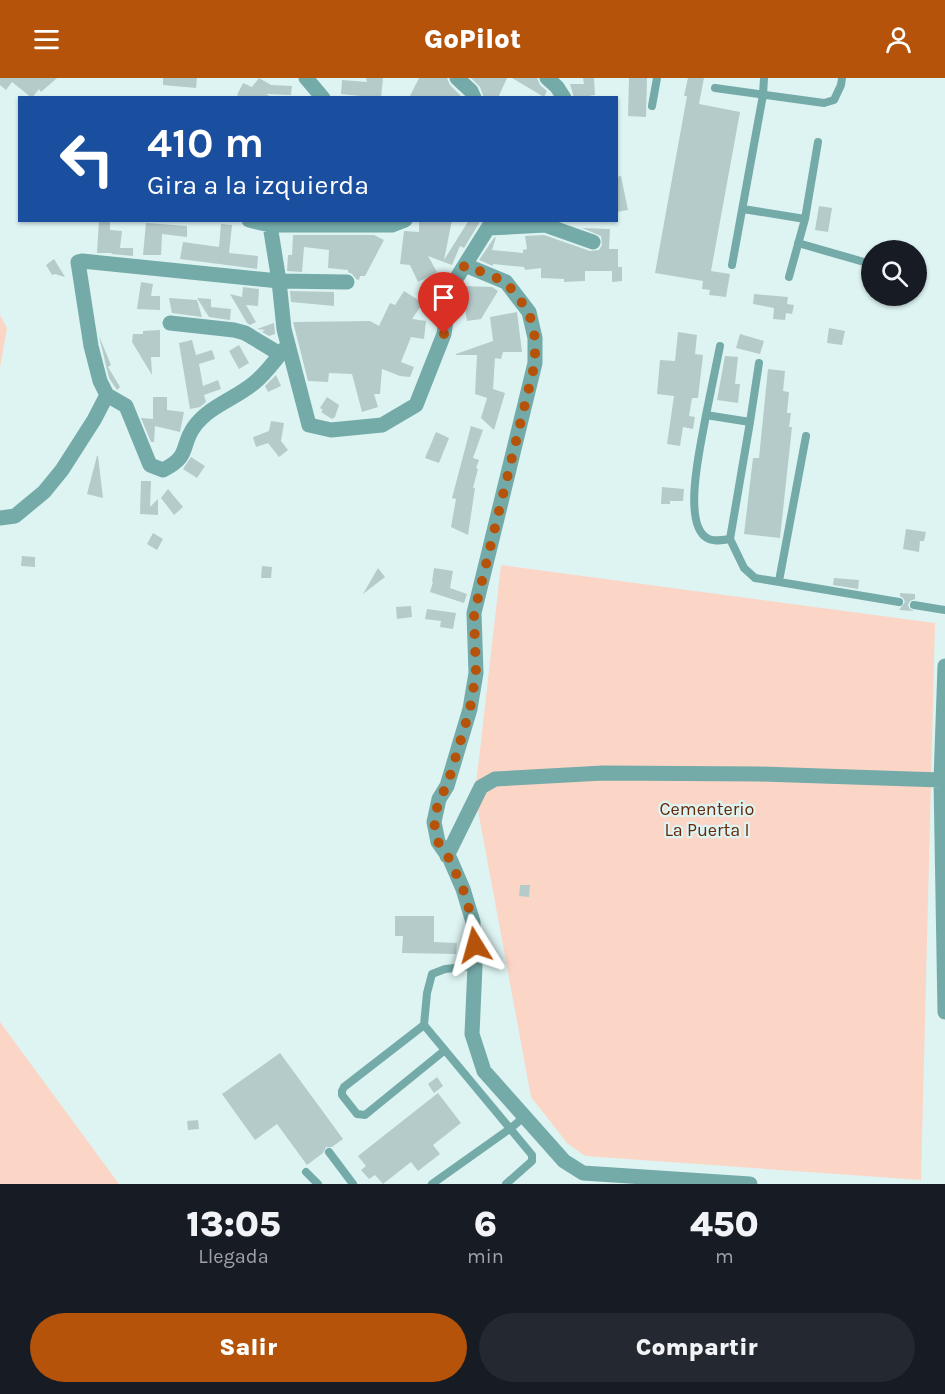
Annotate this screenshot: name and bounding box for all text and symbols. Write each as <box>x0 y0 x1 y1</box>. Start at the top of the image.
icon: menu <box>30 23 63 56</box>
text: GoPilot <box>424 23 521 55</box>
icon: person <box>882 23 915 56</box>
text: 410 m <box>147 118 264 168</box>
icon: left <box>48 120 126 198</box>
text: Gira a la izquierda <box>147 169 369 201</box>
map controls <box>861 240 927 306</box>
button: search <box>861 240 927 306</box>
pin <box>418 272 469 334</box>
icon: arrive <box>427 281 460 314</box>
park label: Cementerio La Puerta I <box>660 798 754 841</box>
position arrow <box>443 913 507 977</box>
text: 13:05 <box>186 1203 281 1245</box>
text: 6 <box>474 1203 497 1245</box>
text: 450 <box>690 1203 759 1245</box>
text: Llegada <box>198 1245 269 1268</box>
text: min <box>467 1245 504 1268</box>
text: m <box>715 1245 734 1268</box>
button: Salir <box>30 1313 467 1382</box>
button: Compartir <box>479 1313 915 1382</box>

